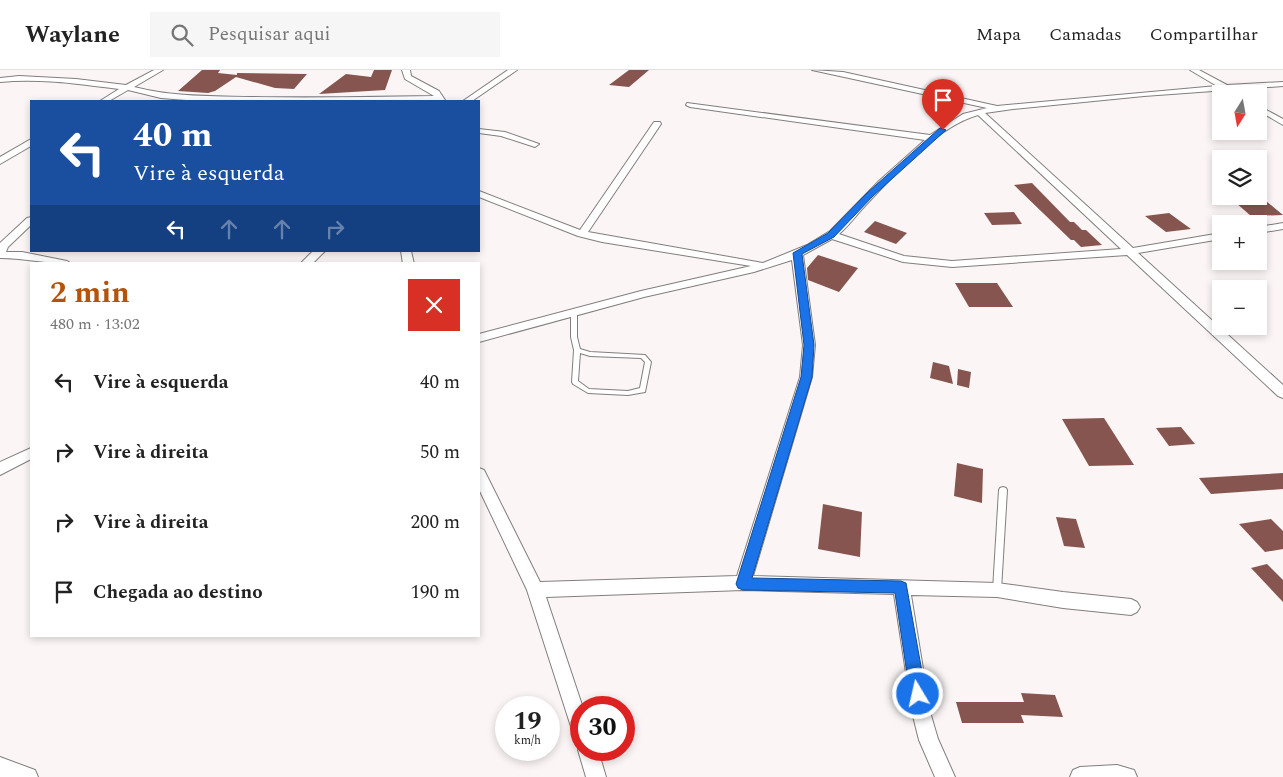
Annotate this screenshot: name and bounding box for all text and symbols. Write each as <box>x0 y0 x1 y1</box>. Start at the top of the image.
search box <box>150 12 500 57</box>
text: Waylane <box>25 17 120 53</box>
text: Pesquisar aqui <box>208 20 331 49</box>
icon: search <box>168 21 196 49</box>
text: Mapa <box>976 21 1021 48</box>
text: Camadas <box>1049 21 1122 48</box>
text: Compartilhar <box>1150 21 1258 48</box>
pin <box>922 79 964 130</box>
north arrow <box>1212 85 1268 140</box>
map controls <box>1212 85 1267 335</box>
icon: arrive <box>929 86 957 114</box>
text: 40 m <box>133 109 213 162</box>
icon: left <box>50 120 115 185</box>
button: layers <box>1212 150 1267 205</box>
text: Vire à esquerda <box>133 157 285 190</box>
icon: left <box>162 215 190 243</box>
icon: ahead <box>215 215 243 243</box>
icon: ahead <box>268 215 296 243</box>
icon: right <box>321 215 349 243</box>
button: + <box>1212 215 1267 270</box>
text: 2 min <box>50 270 130 316</box>
button: close <box>408 279 460 331</box>
button: − <box>1212 280 1267 335</box>
text: 480 m · 13:02 <box>50 312 140 336</box>
icon: left <box>50 368 78 396</box>
text: Vire à esquerda <box>93 368 229 397</box>
text: 40 m <box>420 368 460 397</box>
icon: right <box>50 438 78 466</box>
text: Vire à direita <box>93 438 209 467</box>
text: 50 m <box>420 438 460 467</box>
icon: right <box>50 508 78 536</box>
text: Vire à direita <box>93 508 209 537</box>
text: 200 m <box>410 508 460 537</box>
icon: arrive <box>50 578 78 606</box>
text: Chegada ao destino <box>93 578 263 607</box>
text: 190 m <box>410 578 460 607</box>
position arrow <box>891 667 943 719</box>
speed limit sign: 30 <box>570 696 635 761</box>
text: 19 <box>513 703 542 741</box>
text: km/h <box>514 731 541 750</box>

